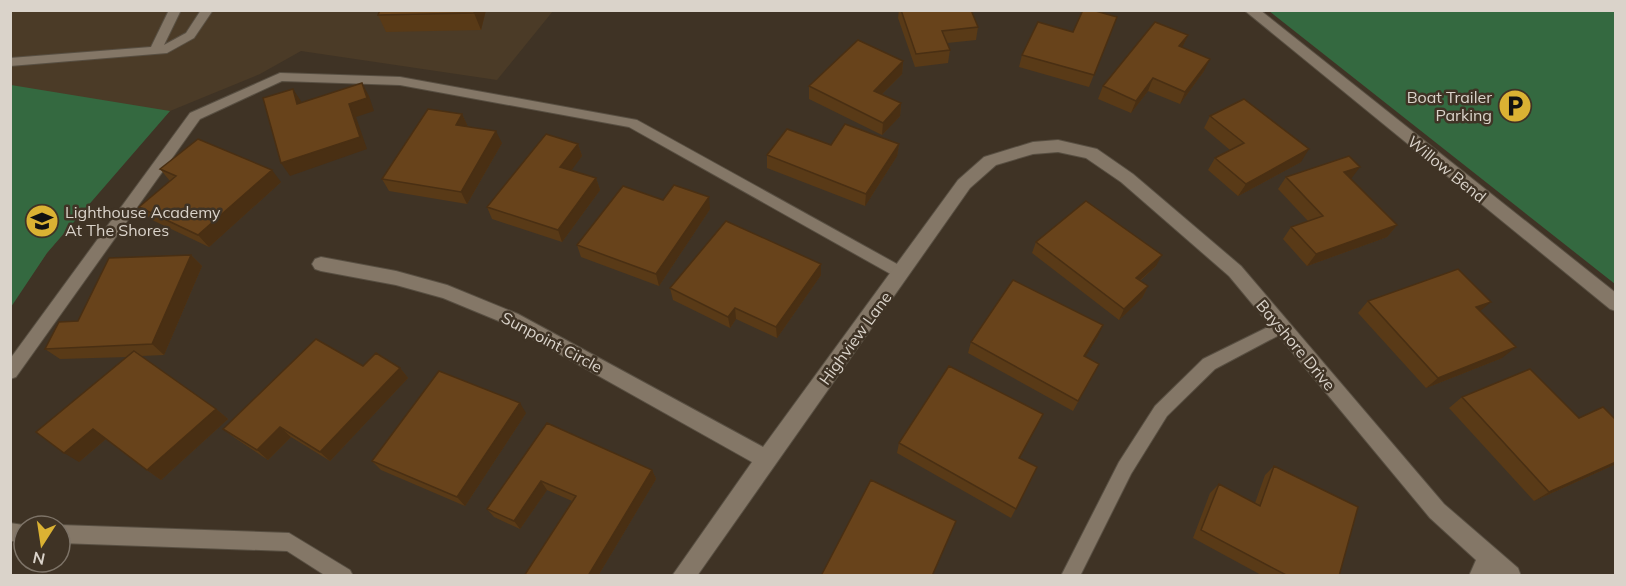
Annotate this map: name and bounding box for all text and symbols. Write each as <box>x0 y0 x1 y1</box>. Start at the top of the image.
place label: Boat Trailer Parking <box>1407 87 1492 125</box>
parking icon: Boat Trailer Parking <box>1497 88 1533 124</box>
street label: Willow Bend <box>1404 131 1490 207</box>
place label: Lighthouse Academy At The Shores <box>65 202 221 240</box>
school or university icon: Lighthouse Academy At The Shores <box>24 203 60 239</box>
street label: Highview Lane <box>814 287 896 389</box>
street label: Bayshore Drive <box>1252 296 1340 394</box>
street label: Sunpoint Circle <box>498 307 606 377</box>
north arrow <box>12 514 72 574</box>
text: N <box>31 548 47 570</box>

